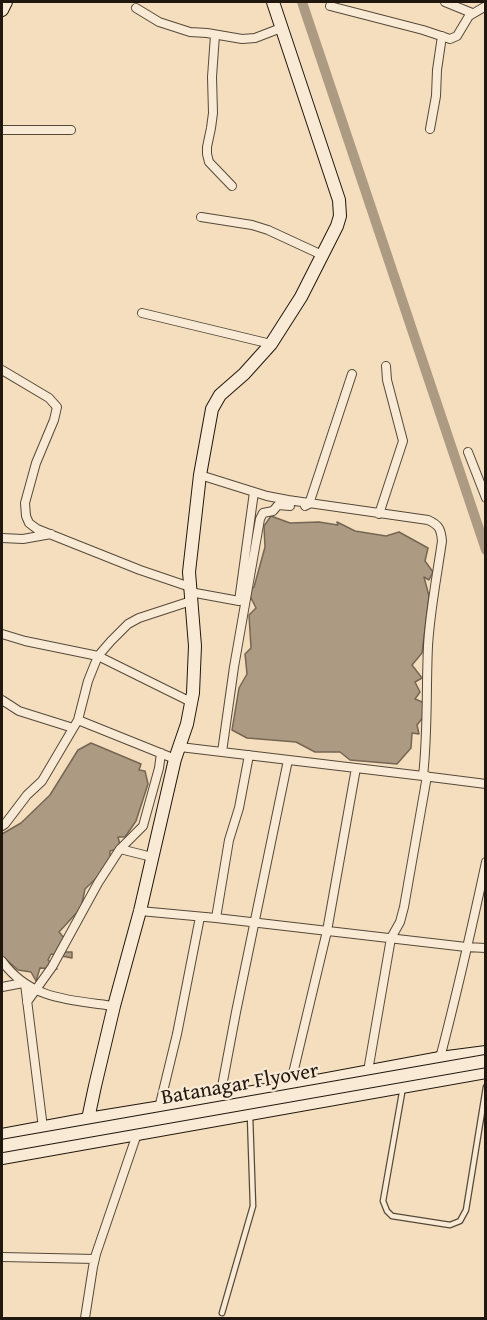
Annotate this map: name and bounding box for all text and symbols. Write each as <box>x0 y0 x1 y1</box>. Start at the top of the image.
street label: Batanagar Flyover <box>159 1059 321 1111</box>

